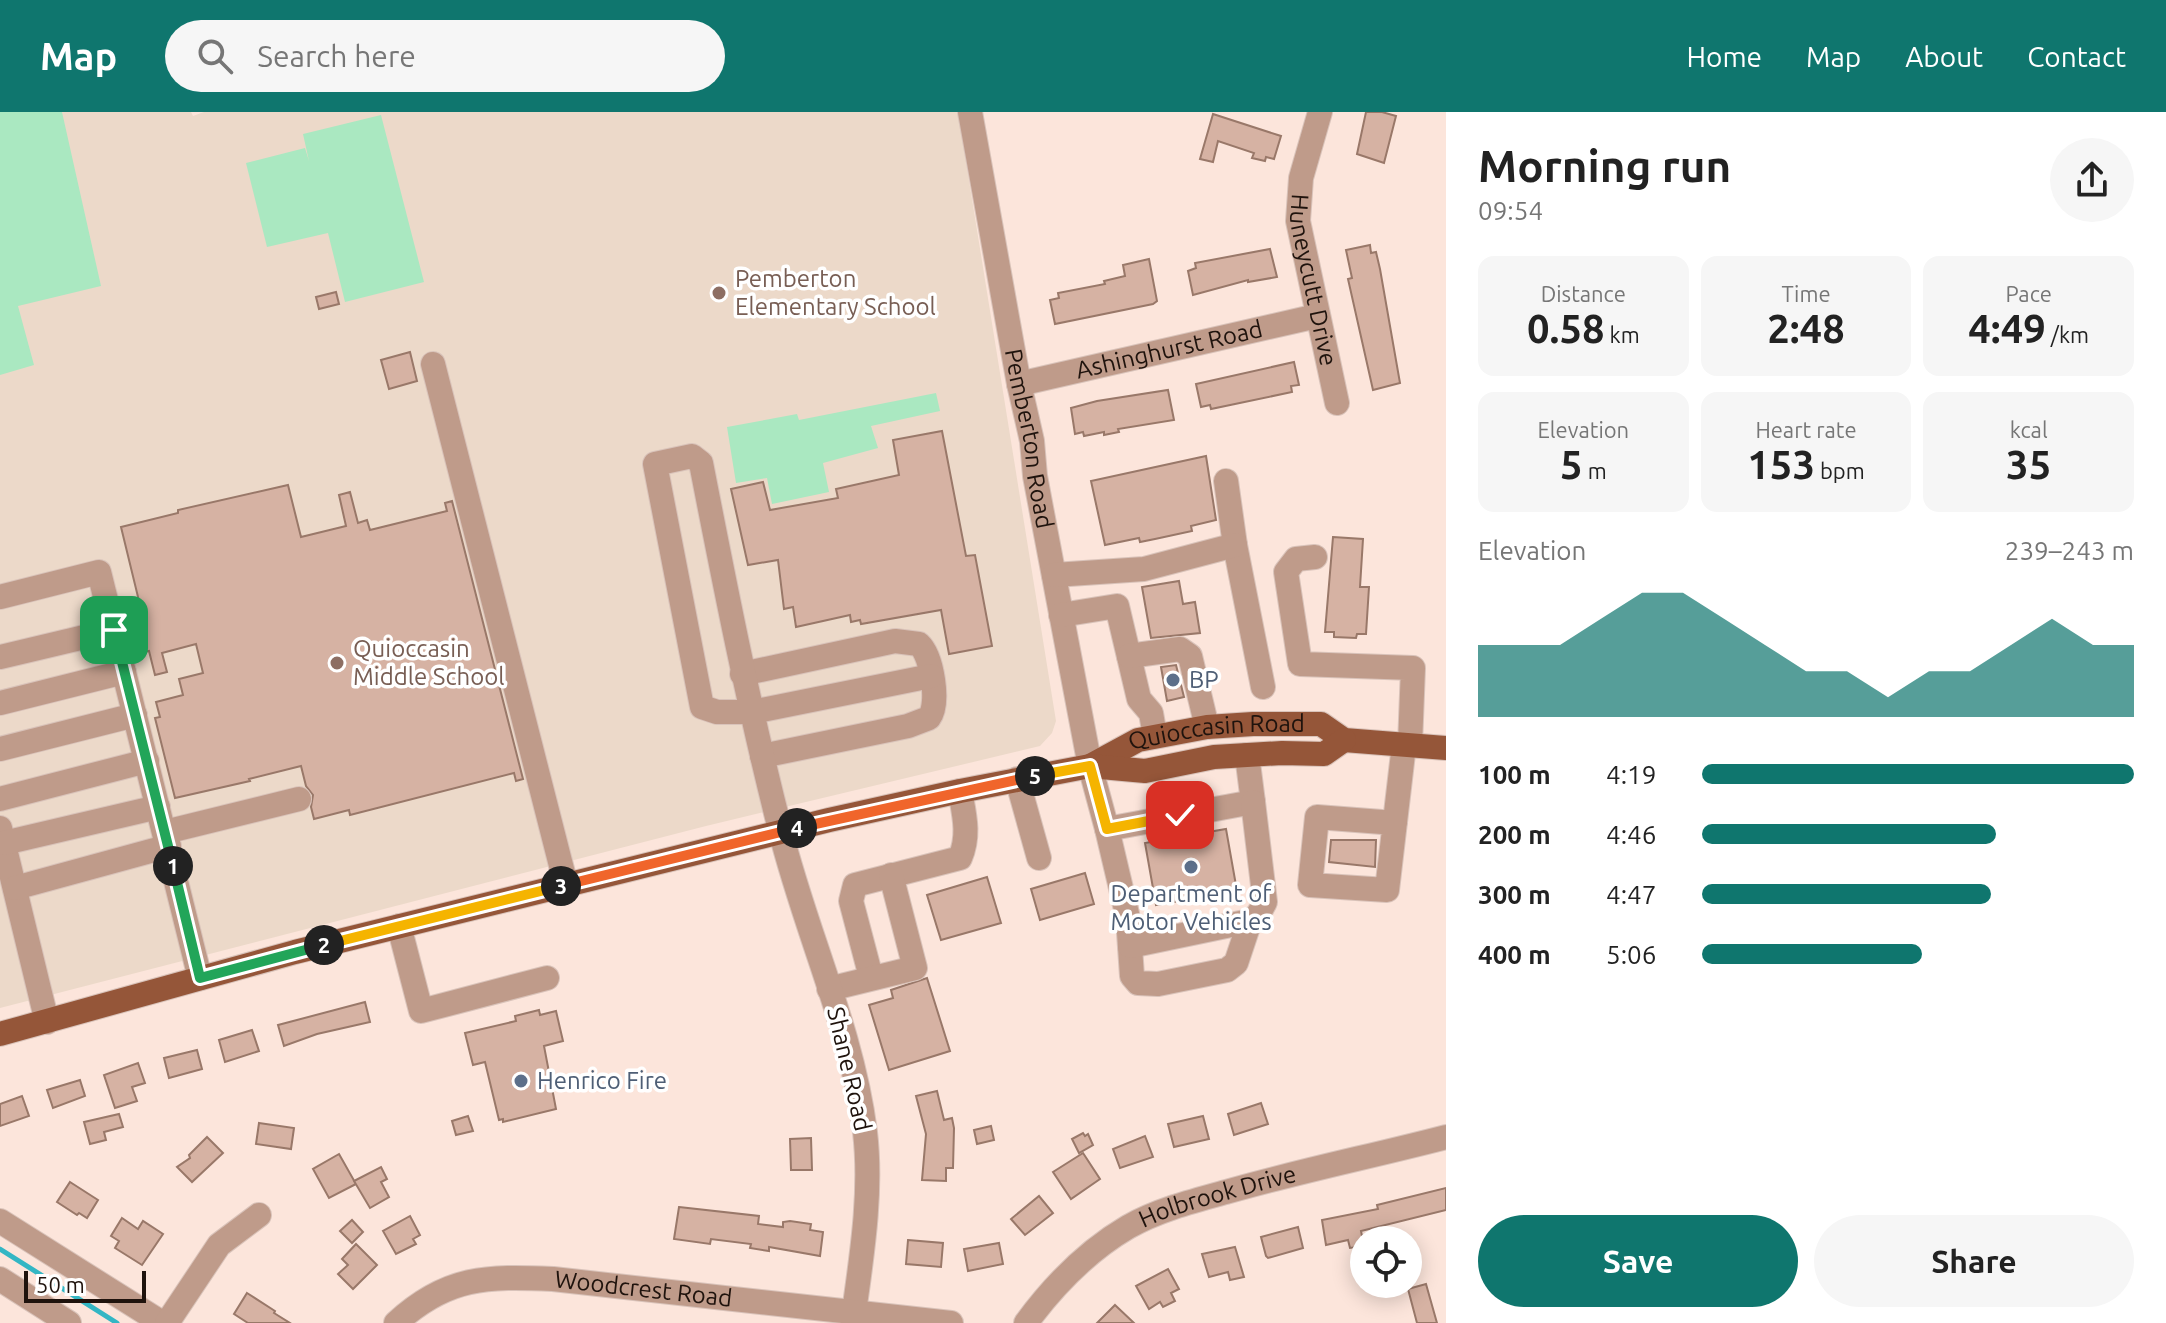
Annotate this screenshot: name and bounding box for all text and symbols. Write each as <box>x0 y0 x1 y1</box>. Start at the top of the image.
search box <box>165 20 725 92</box>
icon: search <box>193 34 237 78</box>
text: Map <box>40 35 117 77</box>
text: Search here <box>257 39 416 73</box>
text: Home <box>1687 41 1762 72</box>
text: Map <box>1806 41 1861 72</box>
text: About <box>1905 41 1983 72</box>
text: Contact <box>2027 41 2126 72</box>
button: share <box>2050 138 2134 222</box>
text: Morning run <box>1478 141 1731 190</box>
street label: Huneycutt Drive <box>1285 193 1343 368</box>
text: 09:54 <box>1478 196 1543 225</box>
place label: Pemberton Elementary School <box>735 265 936 320</box>
text: Distance <box>1541 281 1626 306</box>
text: Time <box>1781 281 1831 306</box>
text: Pace <box>2005 281 2052 306</box>
marker: Pemberton Elementary School <box>710 284 728 302</box>
text: 0.58 <box>1527 306 1605 351</box>
text: 2:48 <box>1767 306 1845 351</box>
text: 4:49 <box>1968 306 2046 351</box>
street label: Ashinghurst Road <box>1073 315 1265 384</box>
text: km <box>1605 322 1640 347</box>
text: /km <box>2046 322 2089 347</box>
street label: Pemberton Road <box>1000 347 1059 531</box>
text: Elevation <box>1537 417 1629 442</box>
text: Heart rate <box>1755 417 1857 442</box>
text: kcal <box>2010 417 2048 442</box>
text: 5 <box>1560 442 1583 487</box>
text: 153 <box>1747 442 1815 487</box>
text: 35 <box>2006 442 2051 487</box>
text: m <box>1583 458 1607 483</box>
text: bpm <box>1815 458 1865 483</box>
text: Elevation <box>1478 536 1586 565</box>
text: 239–243 m <box>2005 536 2134 565</box>
pin <box>80 596 148 664</box>
icon: arrive <box>92 608 136 652</box>
place label: Quioccasin Middle School <box>353 635 505 690</box>
marker: Quioccasin Middle School <box>328 654 346 672</box>
place label: BP <box>1189 666 1219 693</box>
marker: BP <box>1164 671 1182 689</box>
street label: Quioccasin Road <box>1123 710 1305 756</box>
pin: 5 <box>1015 756 1055 796</box>
text: 100 m <box>1478 760 1551 789</box>
text: 4:19 <box>1606 760 1656 789</box>
text: 5 <box>1029 763 1041 788</box>
pin <box>1146 781 1214 849</box>
icon: check <box>1158 793 1202 837</box>
pin: 4 <box>777 808 817 848</box>
text: 4 <box>791 815 803 840</box>
text: 200 m <box>1478 820 1551 849</box>
text: 4:46 <box>1606 820 1656 849</box>
pin: 1 <box>153 846 193 886</box>
text: 1 <box>167 853 179 878</box>
marker: Department of Motor Vehicles <box>1182 858 1200 876</box>
pin: 3 <box>541 866 581 906</box>
text: 3 <box>555 873 567 898</box>
place label: Department of Motor Vehicles <box>1110 880 1272 935</box>
text: 300 m <box>1478 880 1551 909</box>
text: 4:47 <box>1606 880 1656 909</box>
pin: 2 <box>304 925 344 965</box>
text: 2 <box>318 932 330 957</box>
text: 400 m <box>1478 940 1551 969</box>
text: 5:06 <box>1606 940 1656 969</box>
street label: Shane Road <box>822 1004 877 1133</box>
place label: Henrico Fire <box>537 1067 667 1094</box>
marker: Henrico Fire <box>512 1072 530 1090</box>
street label: Holbrook Drive <box>1134 1160 1299 1232</box>
button: Save <box>1478 1215 1798 1307</box>
button: Share <box>1814 1215 2134 1307</box>
map controls <box>1350 1226 1422 1298</box>
button: locate <box>1350 1226 1422 1298</box>
street label: Woodcrest Road <box>554 1265 734 1312</box>
scale bar <box>24 1267 146 1303</box>
text: 50 m <box>36 1272 85 1297</box>

